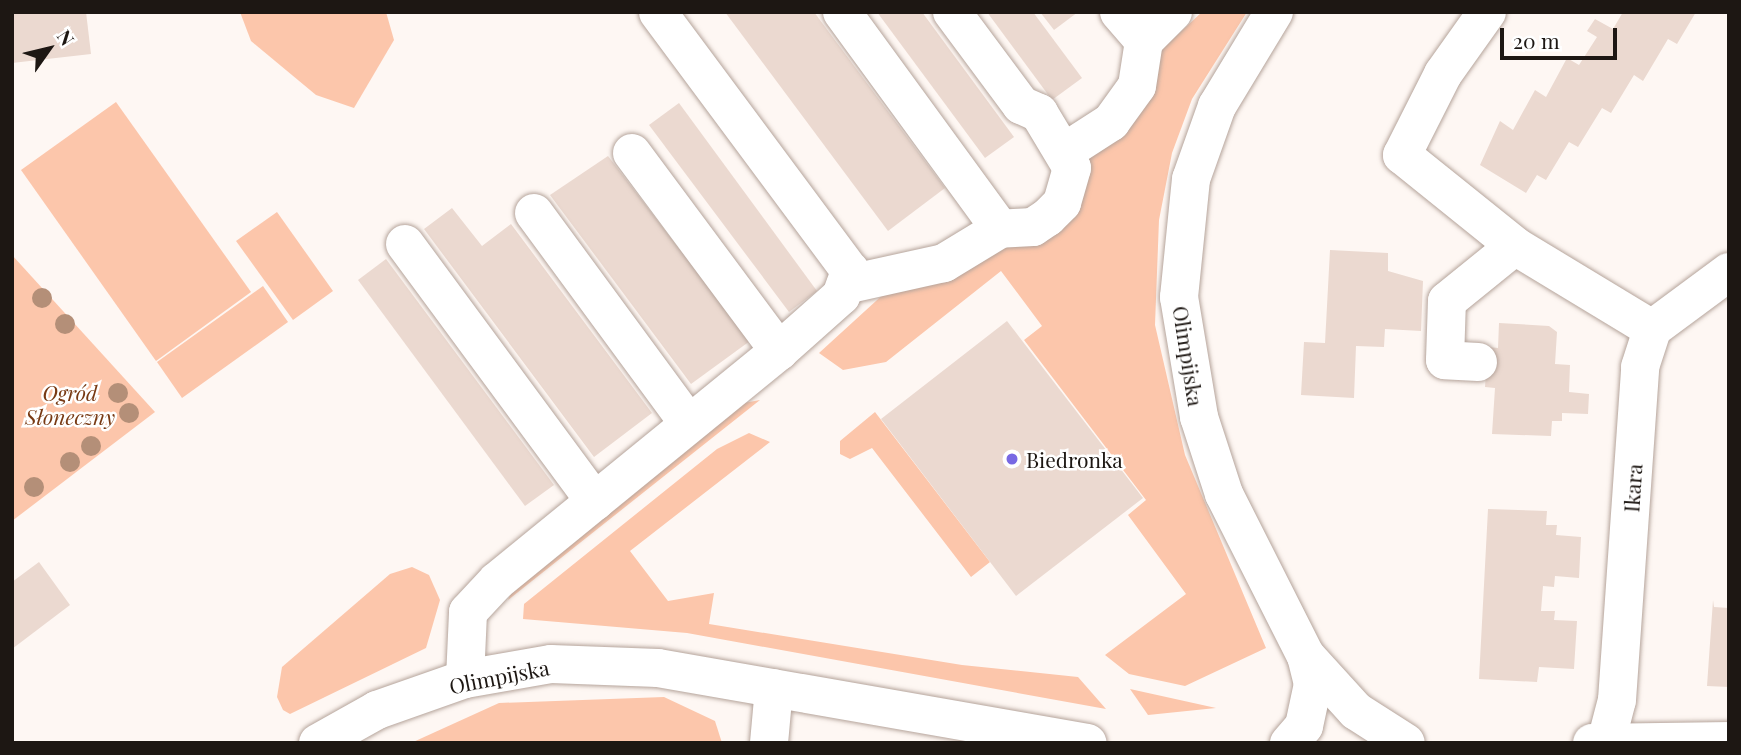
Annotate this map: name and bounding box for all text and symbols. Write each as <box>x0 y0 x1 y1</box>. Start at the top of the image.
north arrow <box>14 14 84 84</box>
scale bar <box>1503 14 1620 58</box>
text: N <box>52 24 81 50</box>
text: 20 m <box>1513 26 1560 54</box>
street label: Olimpijska <box>1169 304 1209 408</box>
park label: Ogród Słoneczny <box>25 379 115 429</box>
place label: Biedronka <box>1026 446 1123 472</box>
marker: Biedronka <box>1004 451 1020 467</box>
street label: Ikara <box>1618 463 1646 513</box>
street label: Olimpijska <box>447 654 551 698</box>

